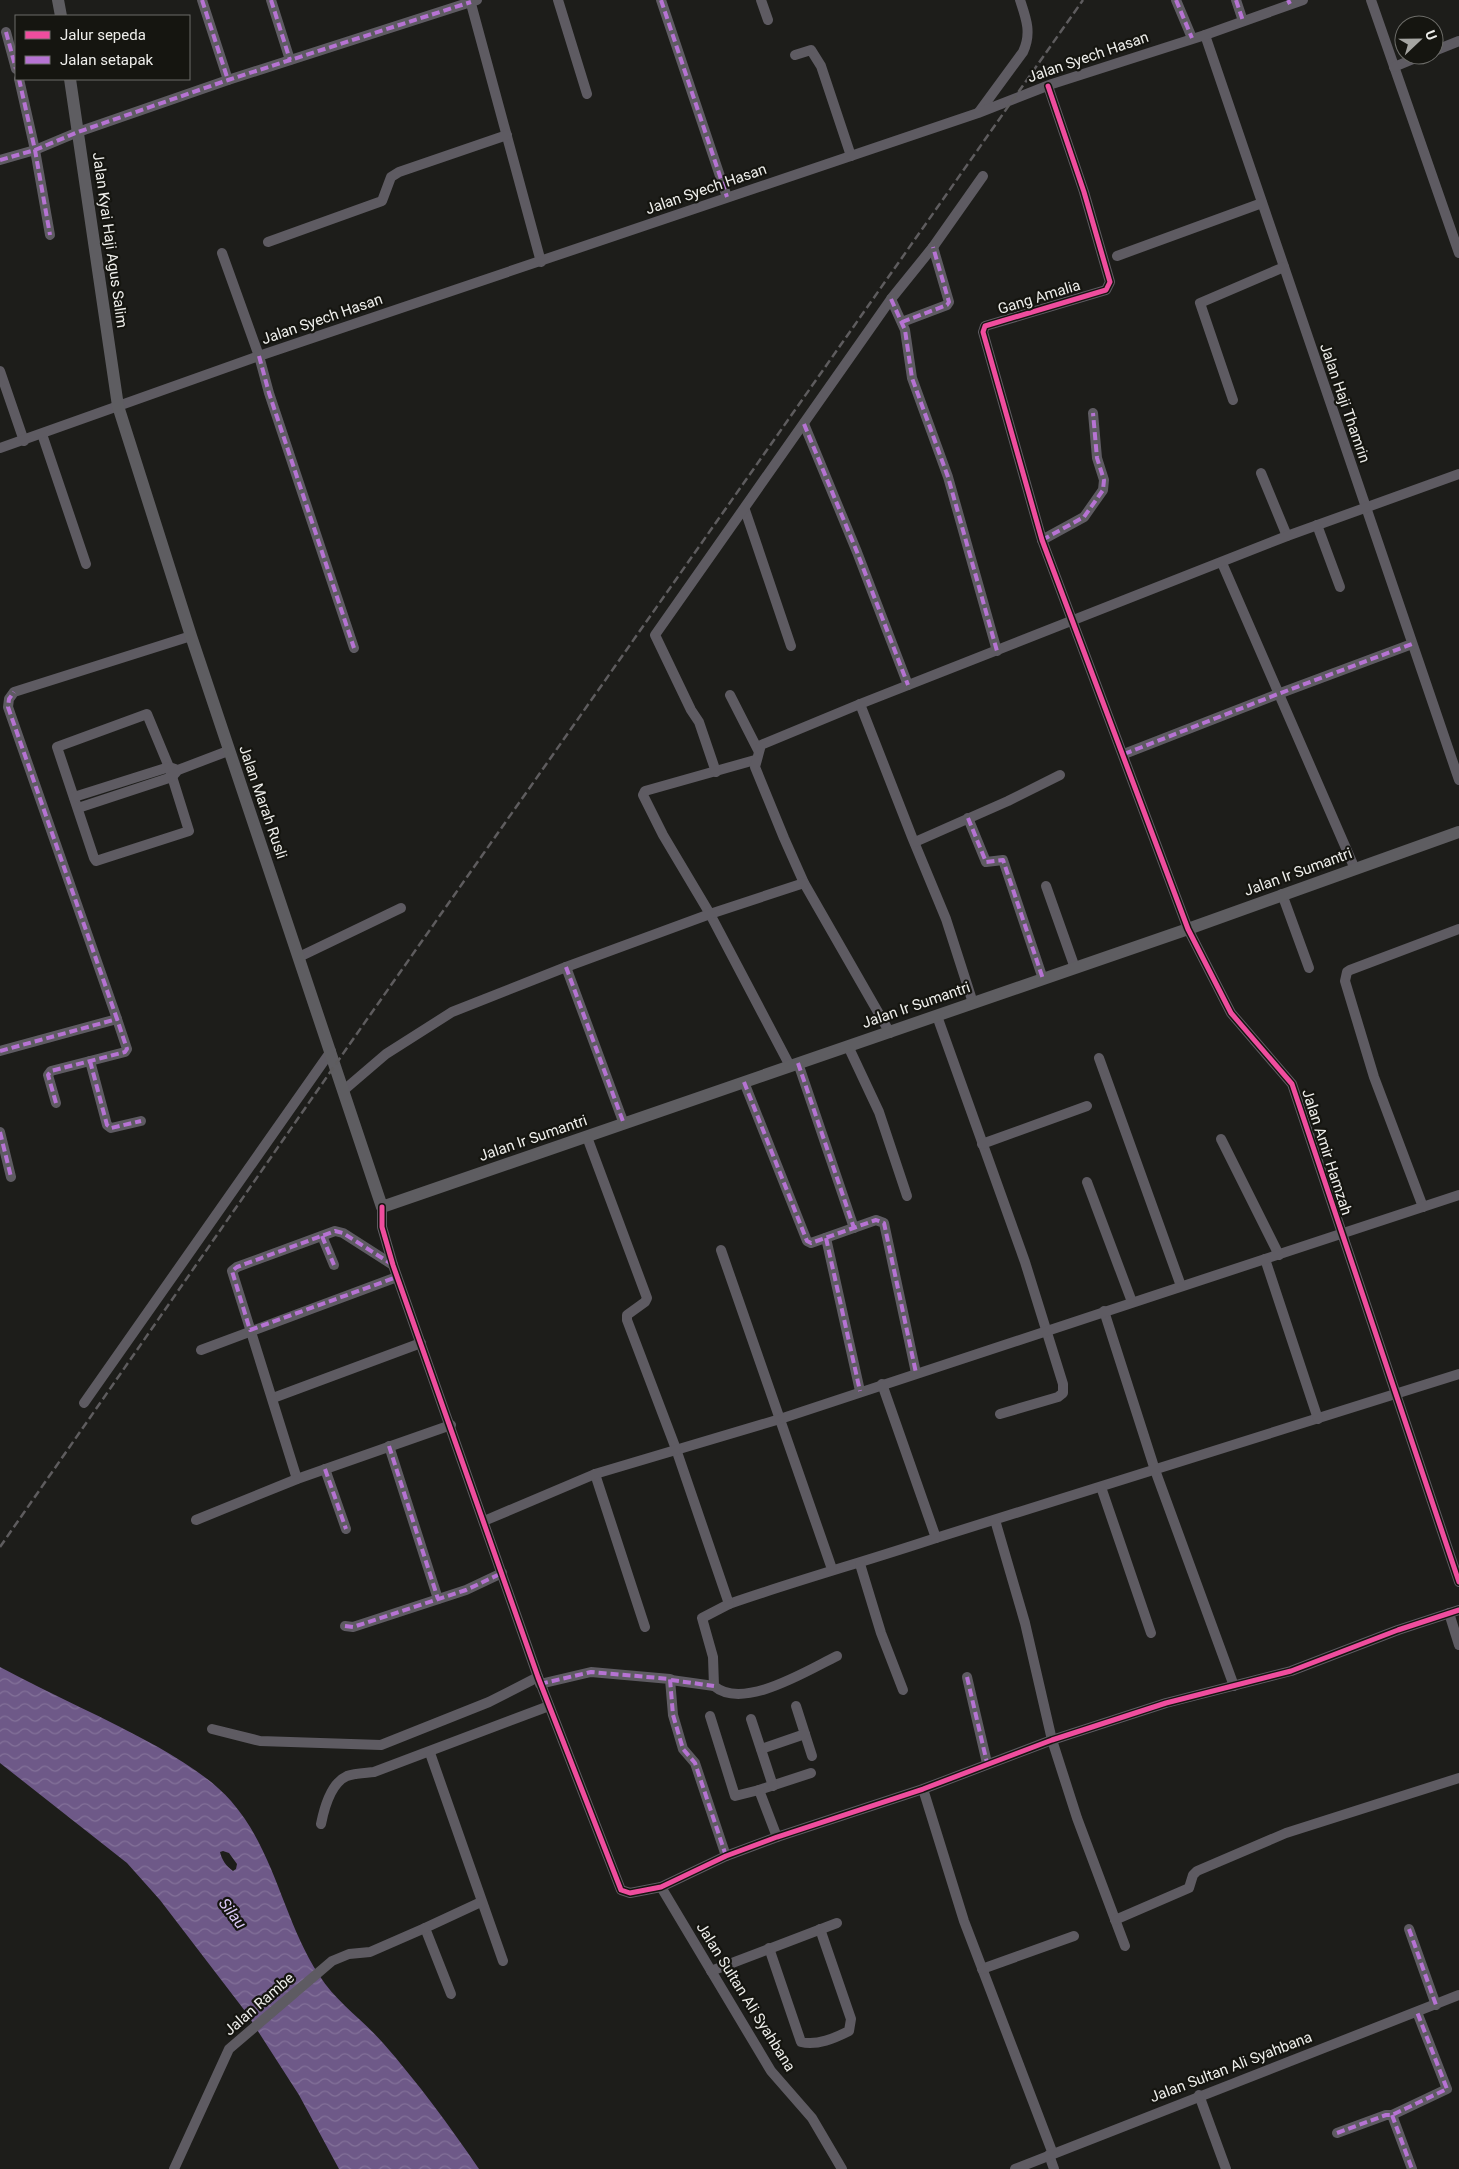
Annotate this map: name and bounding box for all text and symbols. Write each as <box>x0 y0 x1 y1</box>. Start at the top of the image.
legend <box>15 15 190 80</box>
north arrow <box>1394 15 1444 65</box>
text: Jalur sepeda <box>60 26 146 44</box>
street label: Jalan Syech Hasan <box>1025 28 1151 86</box>
text: U <box>1422 28 1440 42</box>
text: Jalan setapak <box>60 51 154 69</box>
street label: Jalan Kyai Haji Agus Salim <box>89 151 131 329</box>
street label: Jalan Syech Hasan <box>643 160 769 218</box>
street label: Gang Amalia <box>996 276 1082 318</box>
street label: Jalan Syech Hasan <box>259 290 385 348</box>
street label: Jalan Haji Thamrin <box>1316 341 1374 465</box>
street label: Jalan Marah Rusli <box>235 743 291 861</box>
street label: Jalan Ir Sumantri <box>1242 844 1354 900</box>
street label: Jalan Ir Sumantri <box>859 978 973 1032</box>
street label: Jalan Amir Hamzah <box>1298 1087 1356 1217</box>
street label: Jalan Ir Sumantri <box>476 1111 590 1165</box>
water label: Silau <box>215 1894 251 1933</box>
street label: Jalan Sultan Ali Syahbana <box>693 1919 799 2075</box>
street label: Jalan Rambe <box>220 1969 298 2039</box>
street label: Jalan Sultan Ali Syahbana <box>1147 2028 1315 2106</box>

